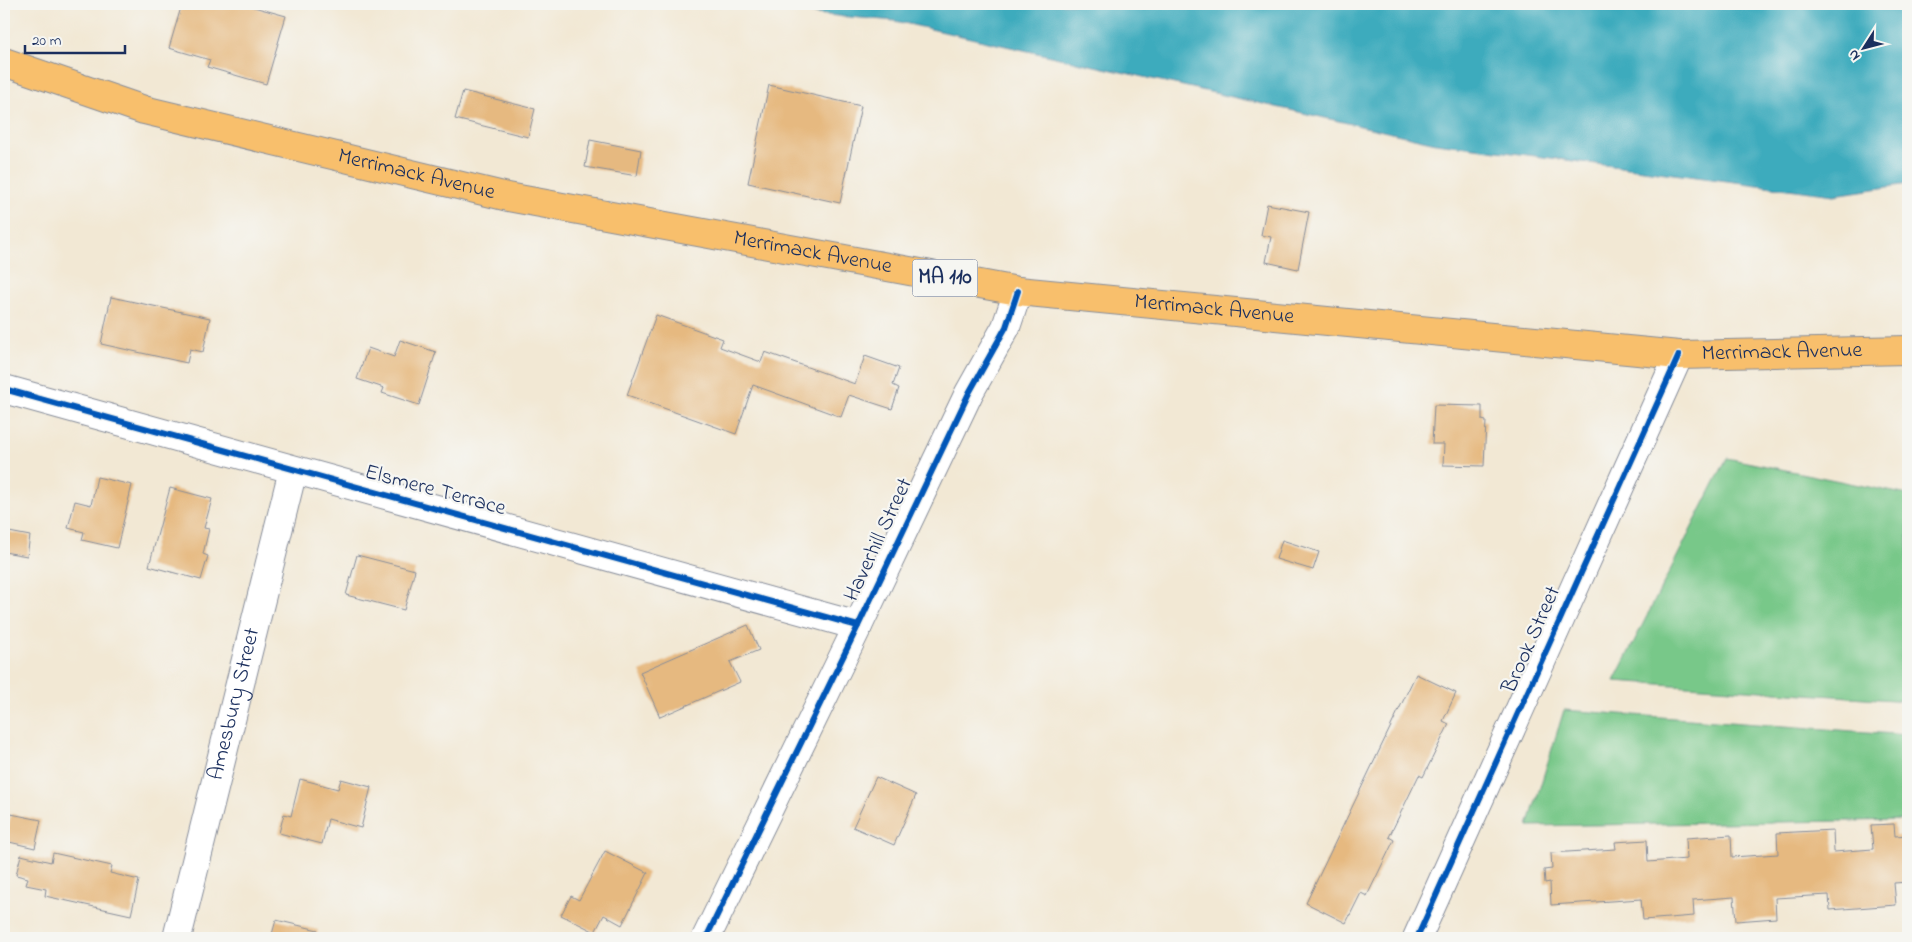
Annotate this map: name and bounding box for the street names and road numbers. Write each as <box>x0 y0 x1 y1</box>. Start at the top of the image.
street label: Merrimack Avenue <box>335 141 498 209</box>
street label: Merrimack Avenue <box>731 223 895 283</box>
road number: MA 110 <box>912 260 978 296</box>
street label: Merrimack Avenue <box>1133 286 1296 334</box>
street label: Merrimack Avenue <box>1701 335 1863 370</box>
street label: Elsmere Terrace <box>361 457 509 525</box>
street label: Haverhill Street <box>836 472 922 607</box>
street label: Brook Street <box>1494 581 1570 700</box>
street label: Amesbury Street <box>201 624 269 784</box>

